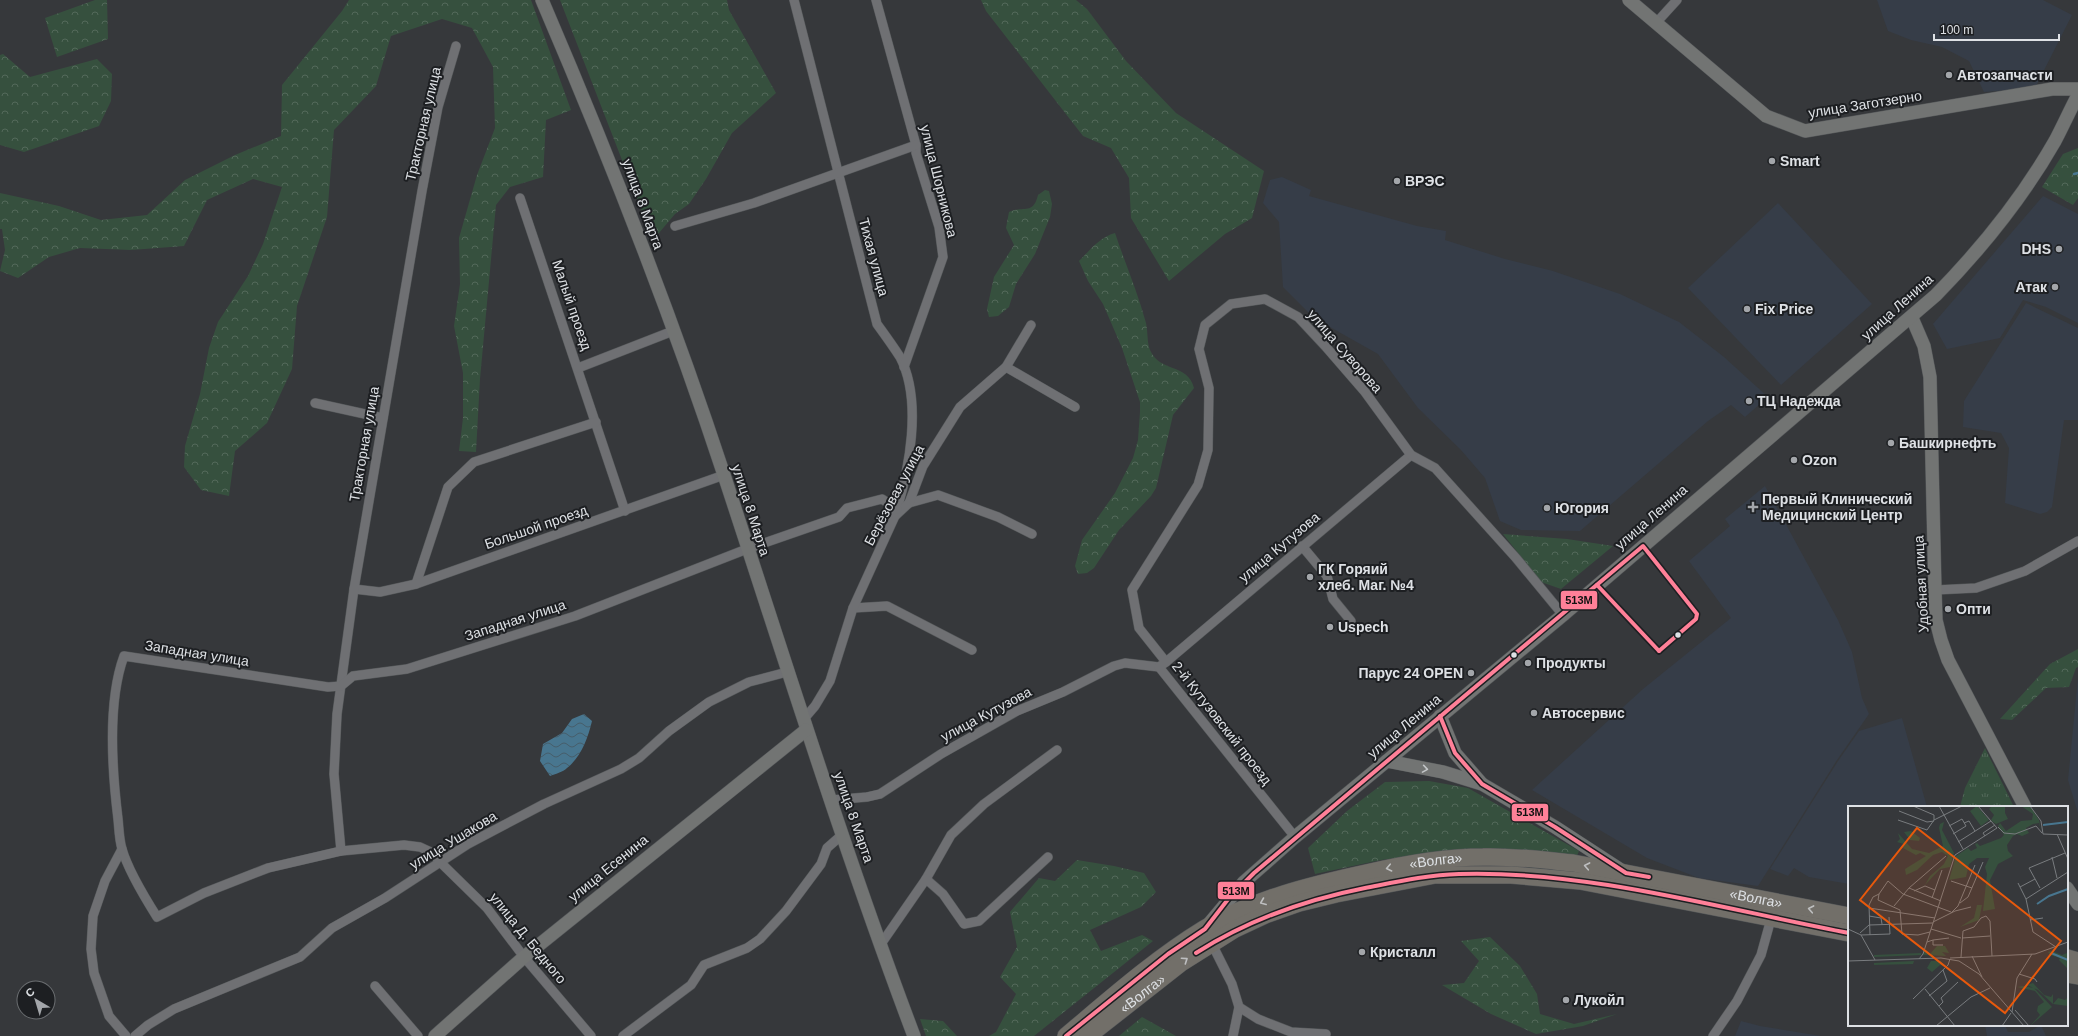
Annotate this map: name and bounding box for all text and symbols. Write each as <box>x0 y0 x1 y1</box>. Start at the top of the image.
scale bar <box>1934 16 2059 42</box>
text: 100 m <box>1940 23 1973 37</box>
street label: Тракторная улица <box>402 65 444 183</box>
place label: Автозапчасти <box>1957 67 2053 83</box>
marker: Автозапчасти <box>1944 70 1954 80</box>
street label: улица Заготзерно <box>1807 87 1923 121</box>
street label: улица Шорникова <box>917 123 961 239</box>
place label: Smart <box>1780 153 1820 169</box>
marker: Smart <box>1767 156 1777 166</box>
street label: улица 8 Марта <box>619 157 667 252</box>
place label: ВРЭС <box>1405 173 1445 189</box>
marker: ВРЭС <box>1392 176 1402 186</box>
street label: Тихая улица <box>856 216 892 298</box>
place label: DHS <box>2021 241 2051 257</box>
marker: DHS <box>2054 244 2064 254</box>
street label: Малый проезд <box>549 258 595 352</box>
street label: улица Ленина <box>1858 271 1936 343</box>
place label: Атак <box>2015 279 2048 295</box>
marker: Атак <box>2050 282 2060 292</box>
place label: Fix Price <box>1755 301 1814 317</box>
marker: Fix Price <box>1742 304 1752 314</box>
street label: улица Суворова <box>1304 306 1386 396</box>
street label: Тракторная улица <box>346 385 382 503</box>
place label: ТЦ Надежда <box>1757 393 1841 409</box>
marker: ТЦ Надежда <box>1744 396 1754 406</box>
place label: Башкирнефть <box>1899 435 1997 451</box>
marker: Башкирнефть <box>1886 438 1896 448</box>
street label: Берёзовая улица <box>861 442 927 548</box>
place label: Ozon <box>1802 452 1837 468</box>
marker: Ozon <box>1789 455 1799 465</box>
street label: улица 8 Марта <box>729 462 773 558</box>
street label: улица Ленина <box>1612 481 1691 553</box>
place label: Первый Клинический Медицинский Центр <box>1762 491 1912 523</box>
place label: Югория <box>1555 500 1609 516</box>
marker: Первый Клинический Медицинский Центр <box>1747 501 1759 513</box>
street label: Большой проезд <box>482 502 590 552</box>
marker: Югория <box>1542 503 1552 513</box>
street label: улица Кутузова <box>1235 509 1323 585</box>
street label: Удобная улица <box>1910 535 1932 633</box>
place label: ГК Горяий хлеб. Маг. №4 <box>1318 561 1414 593</box>
marker: ГК Горяий хлеб. Маг. №4 <box>1305 572 1315 582</box>
line badge: 513М <box>1560 590 1598 610</box>
text: 513М <box>1565 594 1593 606</box>
street label: Западная улица <box>462 596 568 644</box>
place label: Опти <box>1956 601 1991 617</box>
marker: Опти <box>1943 604 1953 614</box>
place label: Uspech <box>1338 619 1389 635</box>
marker: Uspech <box>1325 622 1335 632</box>
unlabelled marker <box>1673 630 1683 640</box>
street label: Западная улица <box>144 637 250 669</box>
unlabelled marker <box>1509 650 1519 660</box>
place label: Продукты <box>1536 655 1606 671</box>
street label: 2-й Кутузовский проезд <box>1169 658 1275 788</box>
marker: Продукты <box>1523 658 1533 668</box>
place label: Парус 24 OPEN <box>1359 665 1463 681</box>
marker: Парус 24 OPEN <box>1466 668 1476 678</box>
street label: улица Кутузова <box>938 683 1034 745</box>
street label: улица Ленина <box>1364 691 1444 761</box>
place label: Автосервис <box>1542 705 1625 721</box>
marker: Автосервис <box>1529 708 1539 718</box>
one-way arrow <box>1421 765 1428 773</box>
street label: улица 8 Марта <box>831 769 877 865</box>
line badge: 513М <box>1511 803 1549 822</box>
text: 513М <box>1516 806 1544 818</box>
inset map <box>1848 806 2068 1026</box>
street label: улица Ушакова <box>407 808 500 872</box>
street label: улица Есенина <box>565 831 651 905</box>
street label: «Волга» <box>1408 850 1463 872</box>
one-way arrow <box>1584 862 1590 870</box>
one-way arrow <box>1385 863 1392 871</box>
line badge: 513М <box>1217 881 1255 900</box>
text: 513М <box>1222 885 1250 897</box>
street label: «Волга» <box>1728 885 1784 911</box>
street label: улица Д. Бедного <box>486 889 570 987</box>
one-way arrow <box>1260 897 1267 905</box>
one-way arrow <box>1808 905 1814 913</box>
place label: Кристалл <box>1370 944 1436 960</box>
marker: Кристалл <box>1357 947 1367 957</box>
one-way arrow <box>1181 957 1188 965</box>
street label: «Волга» <box>1116 971 1168 1016</box>
north arrow <box>16 980 56 1020</box>
text: С <box>23 985 37 999</box>
place label: Лукойл <box>1574 992 1624 1008</box>
marker: Лукойл <box>1561 995 1571 1005</box>

